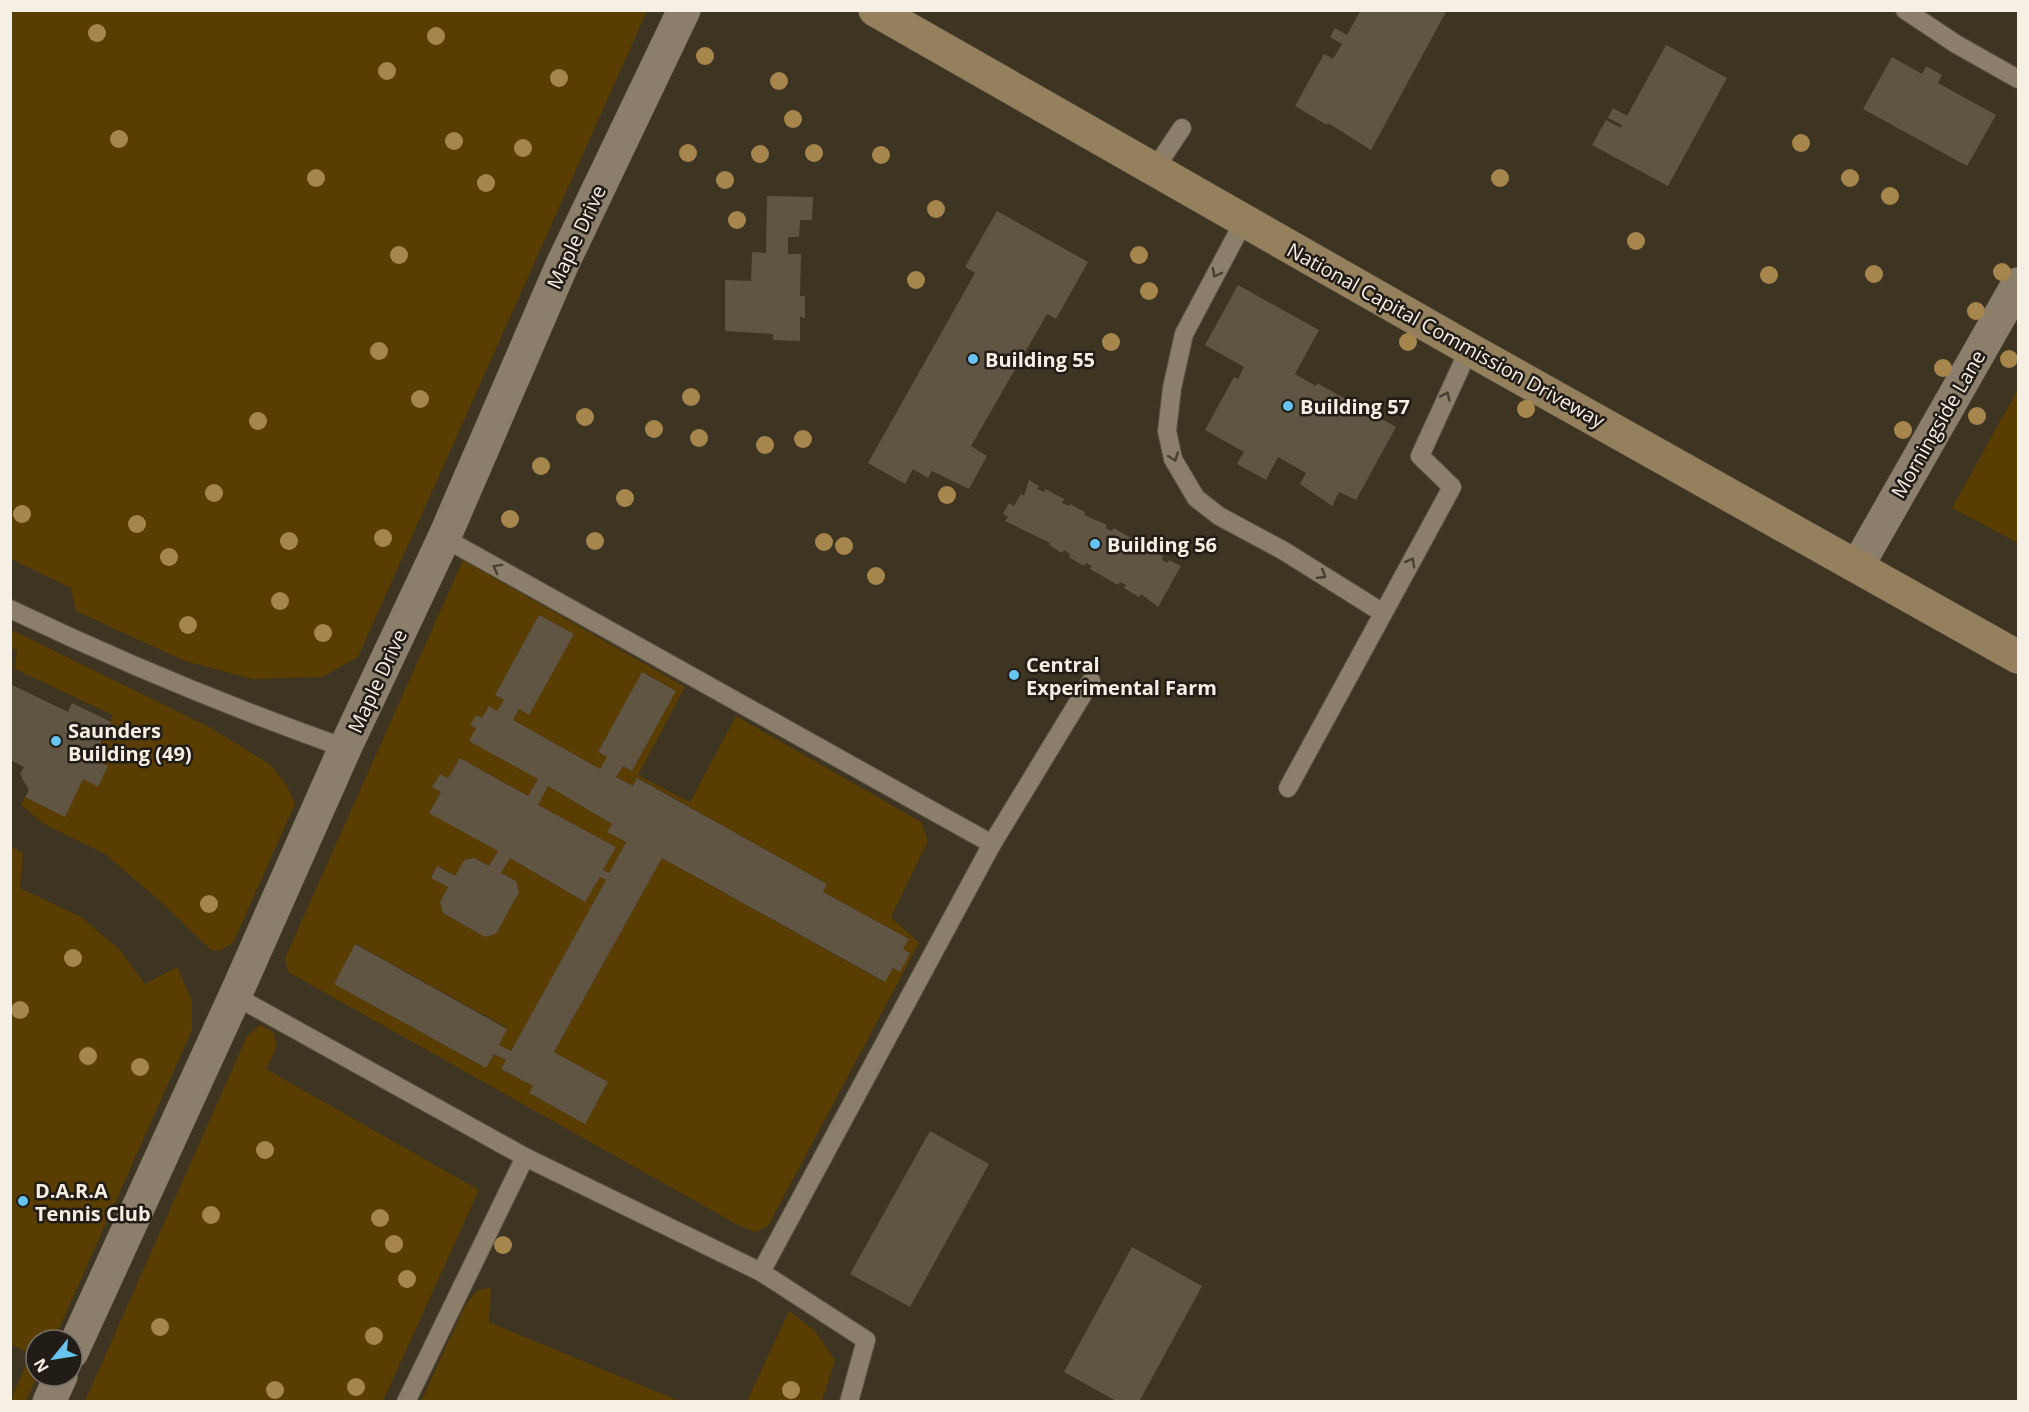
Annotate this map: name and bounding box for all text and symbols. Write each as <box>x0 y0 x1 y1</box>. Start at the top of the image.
street label: Maple Drive <box>540 181 612 293</box>
street label: National Capital Commission Driveway <box>1282 236 1611 434</box>
one-way arrow <box>1212 267 1224 278</box>
street label: Morningside Lane <box>1885 345 1991 503</box>
place label: Building 55 <box>985 346 1095 373</box>
marker: Building 55 <box>966 352 980 366</box>
one-way arrow <box>1439 391 1451 402</box>
place label: Building 57 <box>1300 393 1410 420</box>
marker: Building 57 <box>1281 399 1295 413</box>
one-way arrow <box>1167 452 1180 462</box>
place label: Building 56 <box>1107 531 1217 558</box>
marker: Building 56 <box>1088 537 1102 551</box>
one-way arrow <box>1404 558 1415 568</box>
one-way arrow <box>493 563 503 575</box>
one-way arrow <box>1316 568 1327 579</box>
street label: Maple Drive <box>341 625 413 737</box>
place label: Central Experimental Farm <box>1026 651 1217 701</box>
marker: Central Experimental Farm <box>1007 668 1021 682</box>
place label: Saunders Building (49) <box>68 717 192 767</box>
marker: Saunders Building (49) <box>49 734 63 748</box>
place label: D.A.R.A Tennis Club <box>35 1177 151 1227</box>
marker: D.A.R.A Tennis Club <box>16 1194 30 1208</box>
north arrow <box>24 1328 84 1388</box>
text: N <box>28 1354 54 1377</box>

